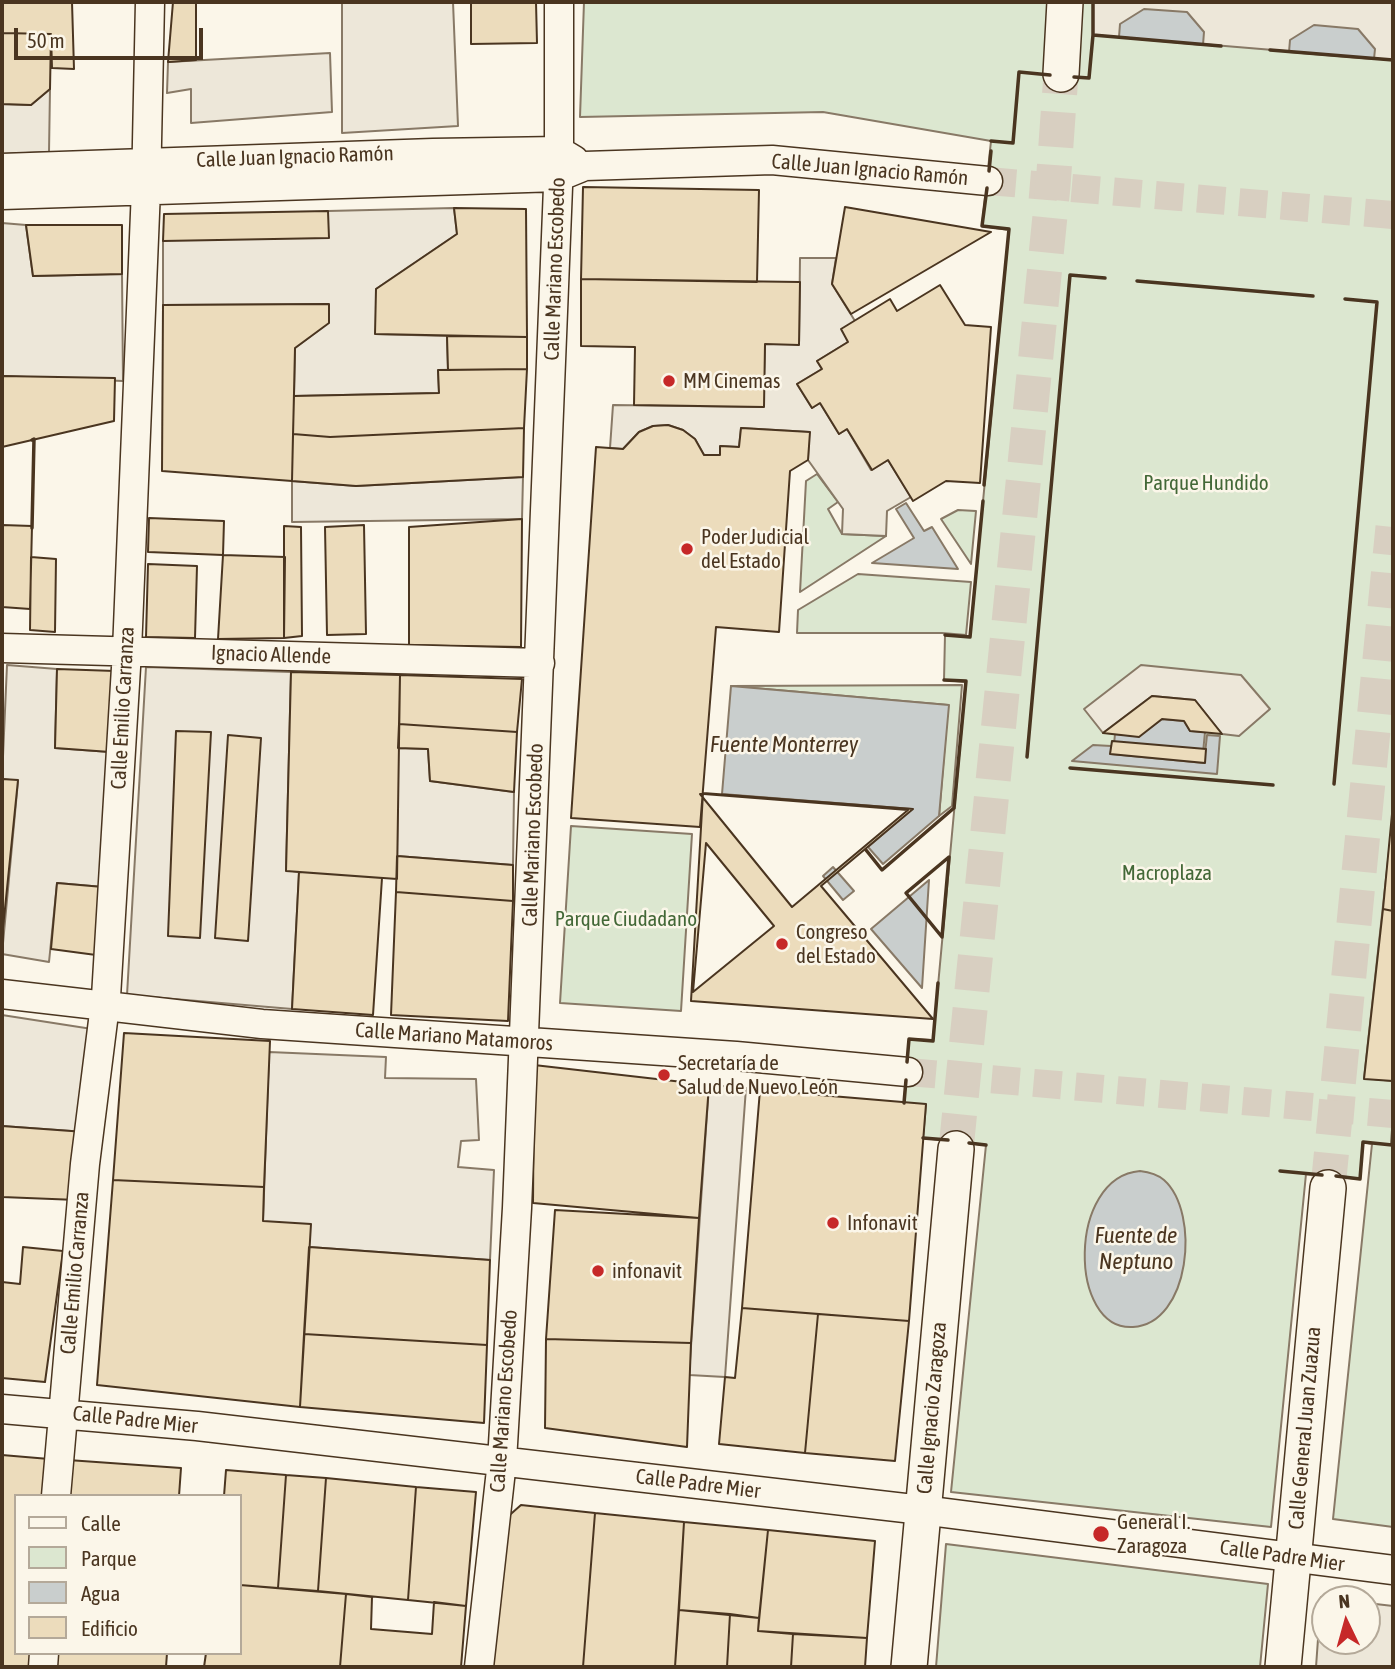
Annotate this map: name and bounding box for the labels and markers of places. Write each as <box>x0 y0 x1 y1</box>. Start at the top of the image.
place label: MM Cinemas <box>683 368 780 394</box>
marker: MM Cinemas <box>661 373 677 389</box>
place label: Poder Judicial del Estado <box>701 524 809 574</box>
marker: Poder Judicial del Estado <box>679 541 695 557</box>
place label: Congreso del Estado <box>796 919 876 969</box>
marker: Congreso del Estado <box>774 936 790 952</box>
place label: Secretaría de Salud de Nuevo León <box>678 1050 838 1100</box>
marker: Secretaría de Salud de Nuevo León <box>656 1067 672 1083</box>
place label: Infonavit <box>847 1210 918 1236</box>
marker: Infonavit <box>825 1215 841 1231</box>
place label: infonavit <box>612 1258 682 1284</box>
marker: infonavit <box>590 1263 606 1279</box>
place label: General I. Zaragoza <box>1117 1509 1190 1559</box>
marker: General I. Zaragoza <box>1091 1524 1111 1544</box>

